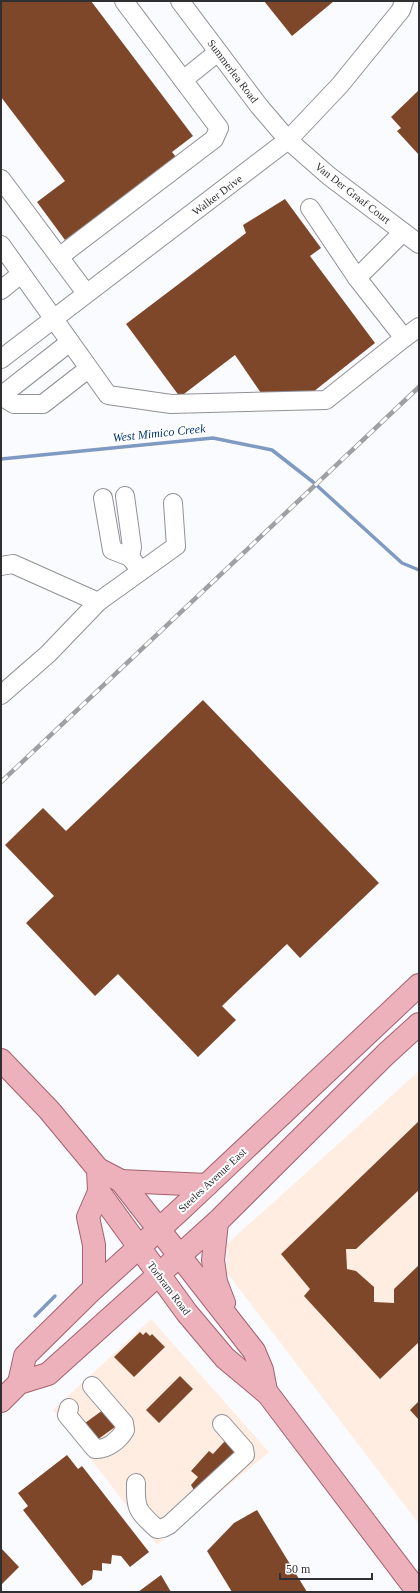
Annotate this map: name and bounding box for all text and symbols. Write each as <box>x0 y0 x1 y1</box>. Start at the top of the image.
street label: Summerlea Road <box>205 37 261 105</box>
street label: Van Der Graaf Court <box>313 160 393 226</box>
street label: Walker Drive <box>190 172 244 218</box>
water label: West Mimico Creek <box>112 421 207 445</box>
street label: Steeles Avenue East <box>176 1145 248 1215</box>
street label: Torbram Road <box>145 1259 193 1317</box>
scale bar <box>280 1555 372 1581</box>
text: 50 m <box>286 1562 311 1576</box>

